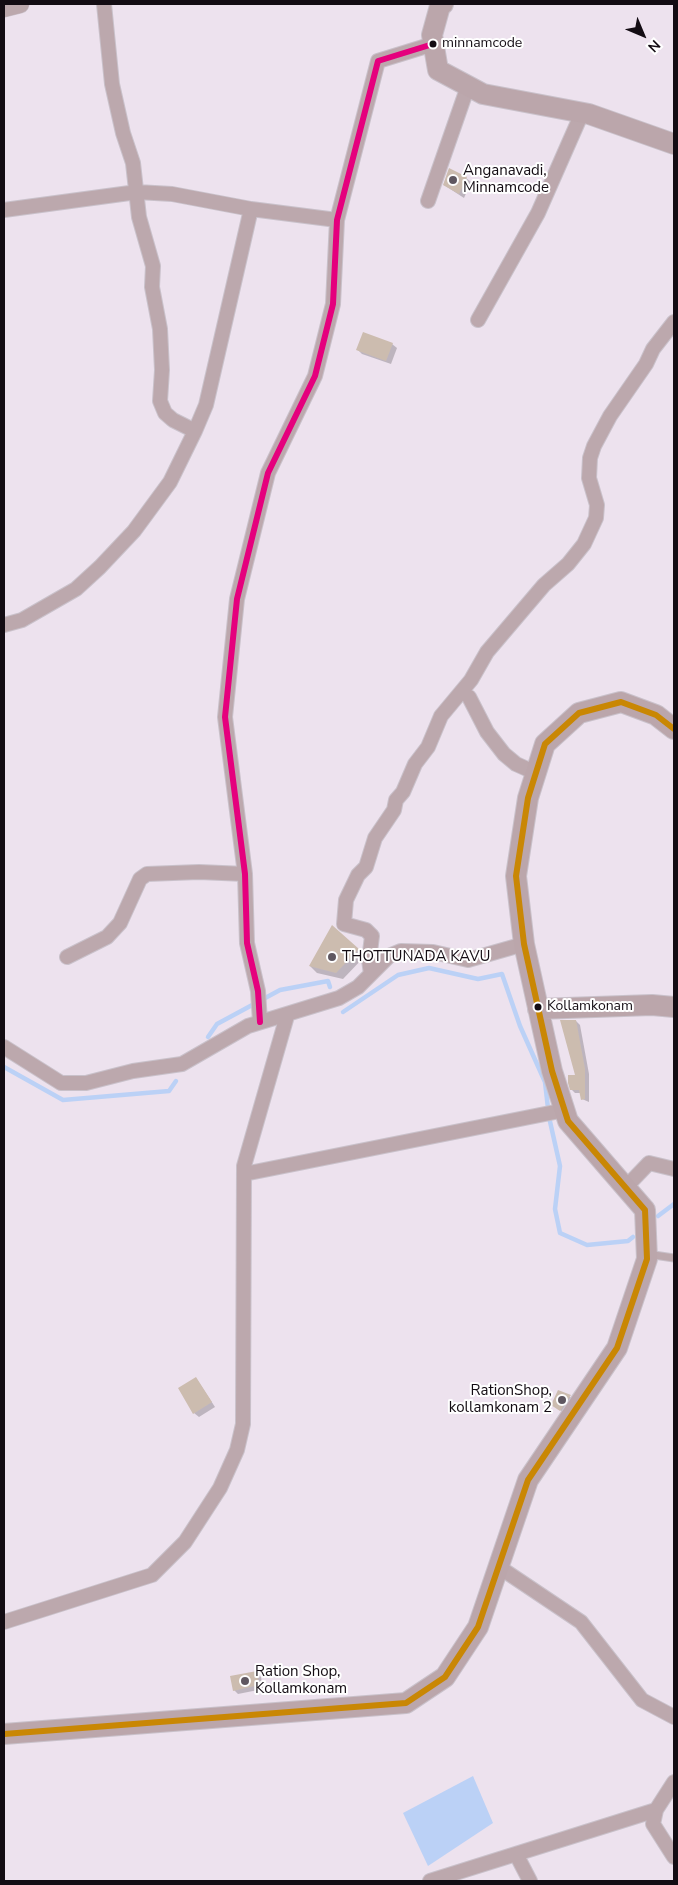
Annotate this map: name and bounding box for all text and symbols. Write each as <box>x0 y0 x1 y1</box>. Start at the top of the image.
north arrow <box>618 10 668 60</box>
place label: minnamcode <box>442 36 522 52</box>
text: N <box>644 36 664 56</box>
marker: minnamcode <box>428 39 438 49</box>
place label: Anganavadi, Minnamcode <box>463 162 549 197</box>
marker: Anganavadi, Minnamcode <box>447 174 459 186</box>
place label: THOTTUNADA KAVU <box>342 948 491 966</box>
marker: THOTTUNADA KAVU <box>326 951 338 963</box>
place label: Kollamkonam <box>547 999 633 1015</box>
marker: Kollamkonam <box>533 1002 543 1012</box>
place label: RationShop, kollamkonam 2 <box>449 1382 552 1417</box>
marker: RationShop, kollamkonam 2 <box>556 1394 568 1406</box>
place label: Ration Shop, Kollamkonam <box>255 1663 347 1698</box>
marker: Ration Shop, Kollamkonam <box>239 1675 251 1687</box>

